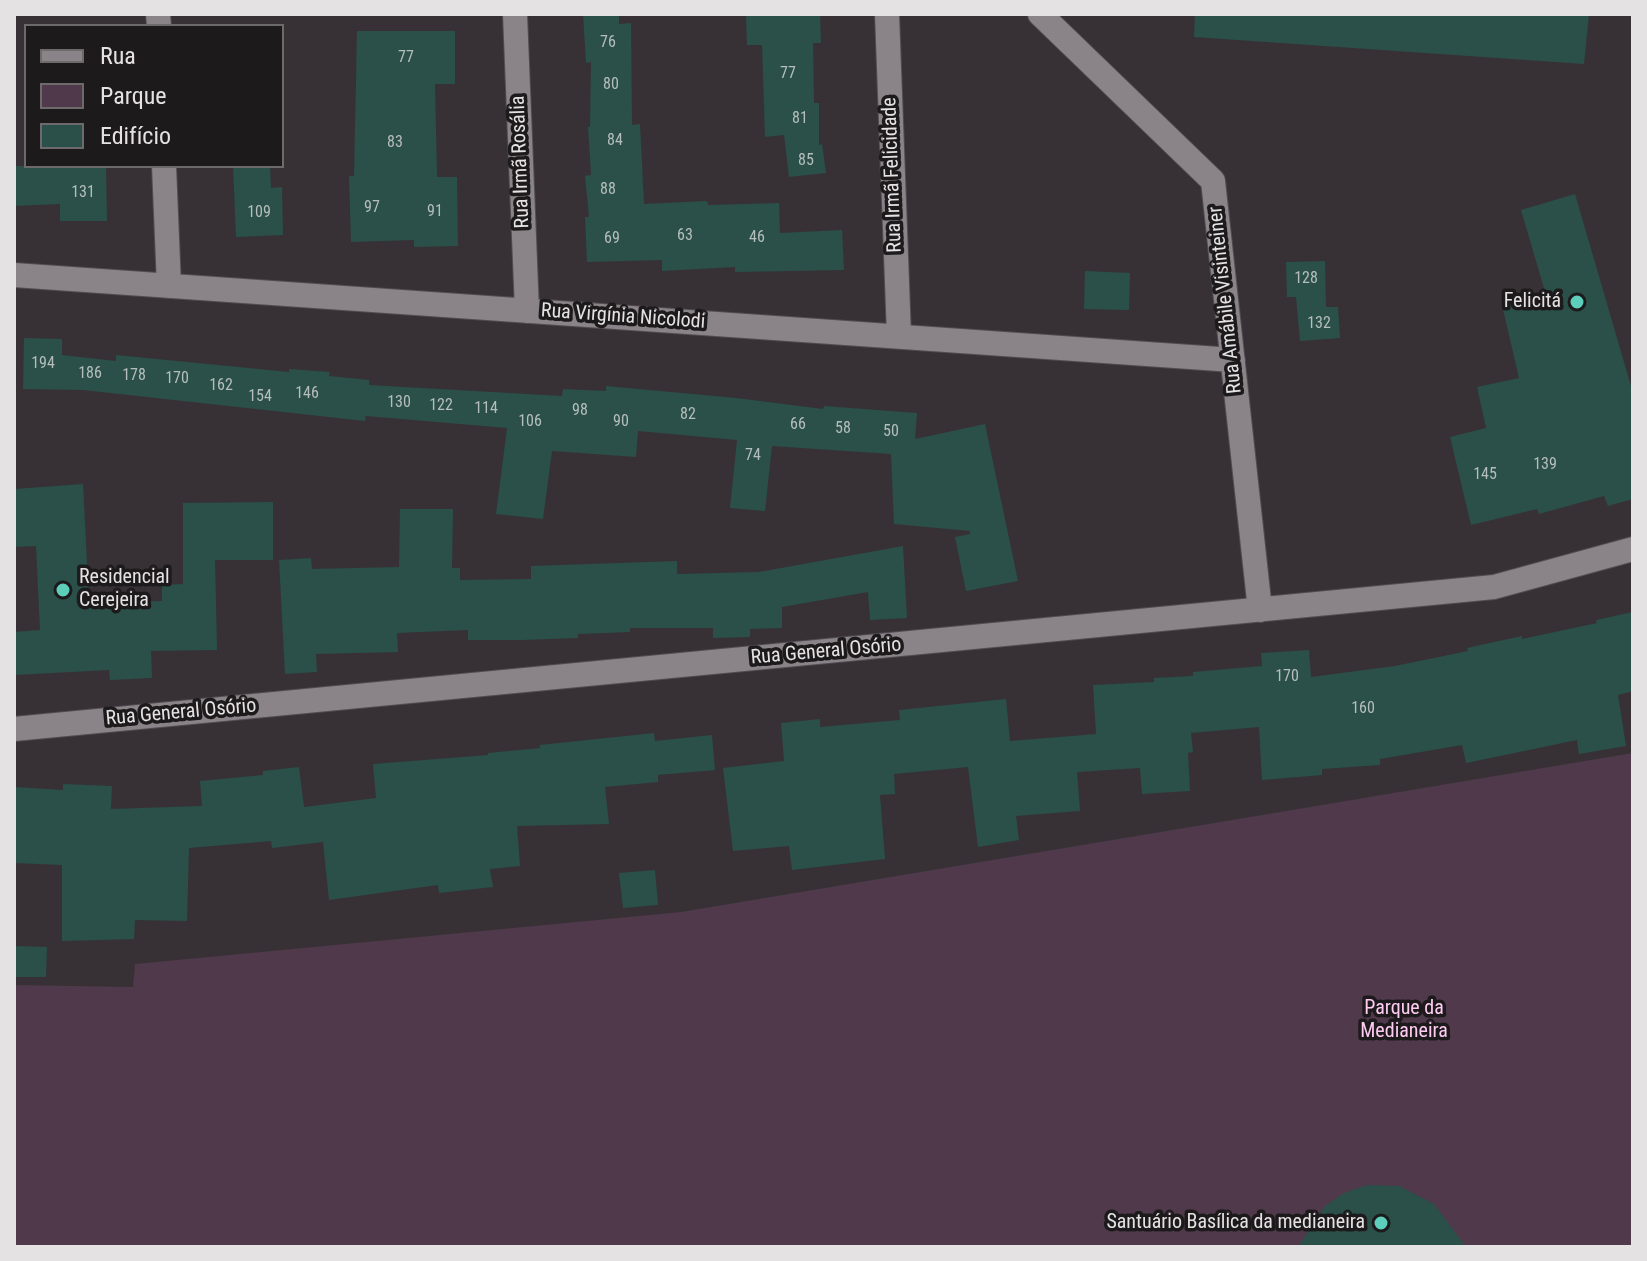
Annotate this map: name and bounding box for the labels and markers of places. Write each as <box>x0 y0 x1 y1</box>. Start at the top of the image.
place label: Felicitá <box>1504 290 1561 314</box>
marker: Felicitá <box>1568 293 1586 311</box>
place label: Residencial Cerejeira <box>79 566 170 613</box>
marker: Residencial Cerejeira <box>54 581 72 599</box>
place label: Santuário Basílica da medianeira <box>1106 1211 1365 1235</box>
marker: Santuário Basílica da medianeira <box>1372 1214 1390 1232</box>

